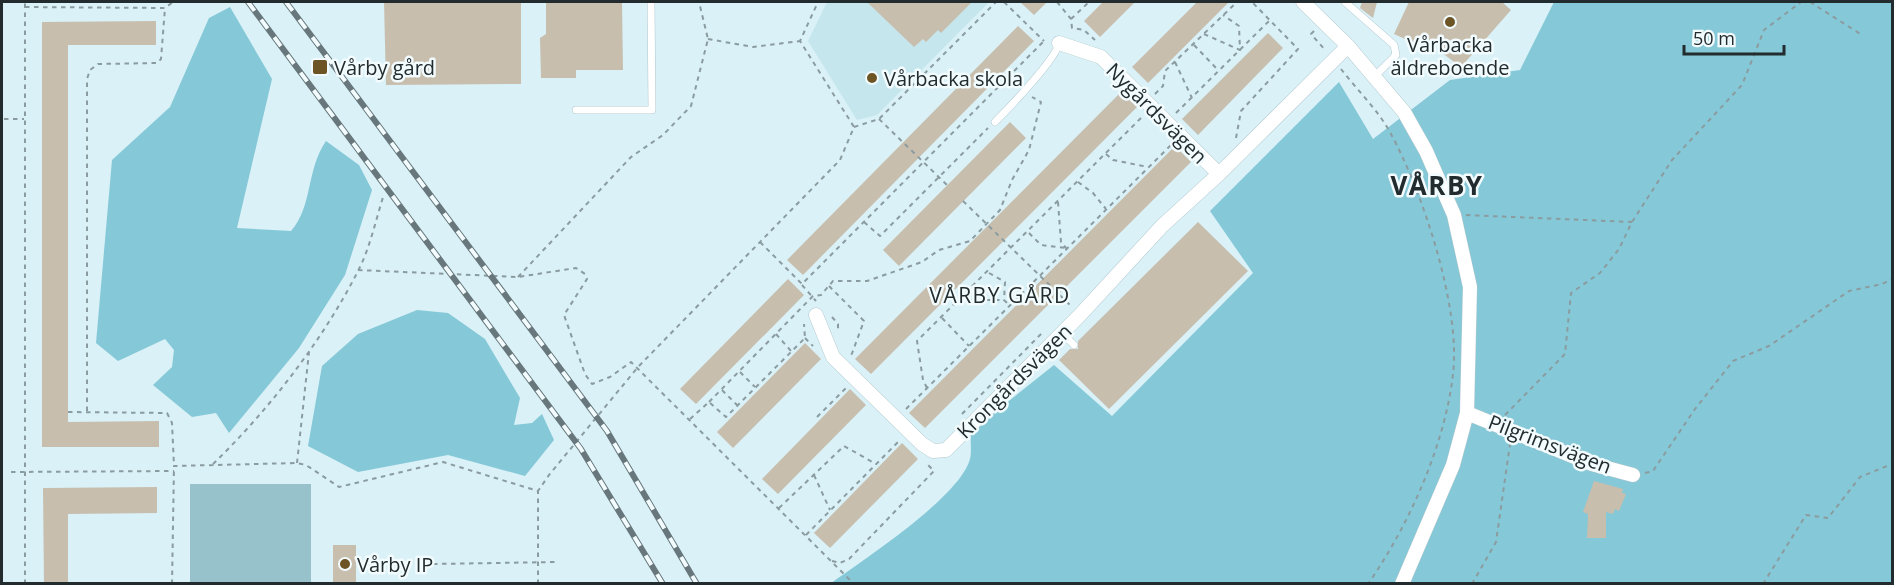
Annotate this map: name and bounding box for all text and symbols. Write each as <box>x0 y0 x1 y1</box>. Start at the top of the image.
marker: Vårbacka äldreboende <box>1443 15 1457 29</box>
scale bar <box>1684 18 1784 56</box>
text: 50 m <box>1693 26 1735 50</box>
place label: Vårbacka äldreboende <box>1390 31 1510 81</box>
place label: Vårby gård <box>334 54 435 81</box>
street label: Nygårdsvägen <box>1101 57 1213 169</box>
marker: Vårby gård <box>311 58 329 76</box>
place label: Vårbacka skola <box>884 65 1023 92</box>
marker: Vårbacka skola <box>865 71 879 85</box>
district label: VÅRBY <box>1390 167 1484 203</box>
district label: VÅRBY GÅRD <box>929 281 1071 309</box>
street label: Krongårdsvägen <box>951 318 1077 444</box>
street label: Pilgrimsvägen <box>1485 408 1615 480</box>
place label: Vårby IP <box>357 551 433 578</box>
marker: Vårby IP <box>338 557 352 571</box>

